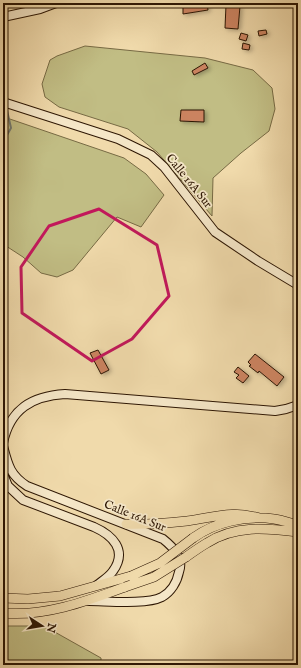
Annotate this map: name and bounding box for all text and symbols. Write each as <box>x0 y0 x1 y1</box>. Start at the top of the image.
street label: Calle 16A Sur <box>163 151 216 212</box>
street label: Calle 16A Sur <box>102 497 169 535</box>
north arrow <box>22 606 62 646</box>
text: N <box>43 621 59 634</box>

